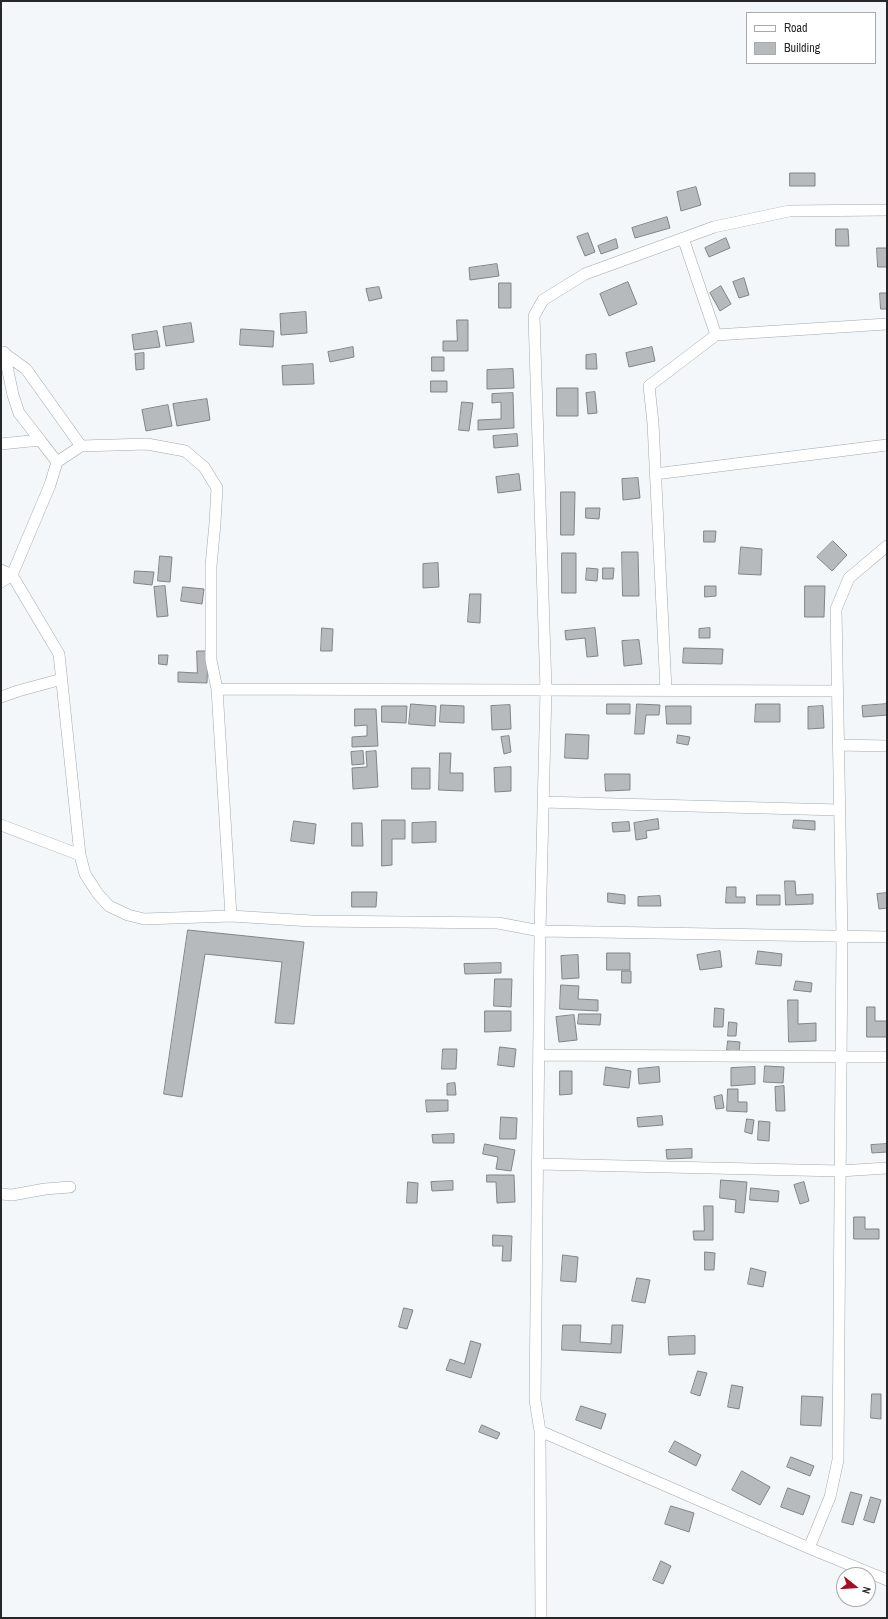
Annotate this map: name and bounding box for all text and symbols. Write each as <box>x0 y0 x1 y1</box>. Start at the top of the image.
legend <box>746 12 876 64</box>
text: Road <box>784 20 808 36</box>
text: Building <box>784 40 820 56</box>
north arrow <box>836 1567 876 1607</box>
text: N <box>859 1585 874 1595</box>

